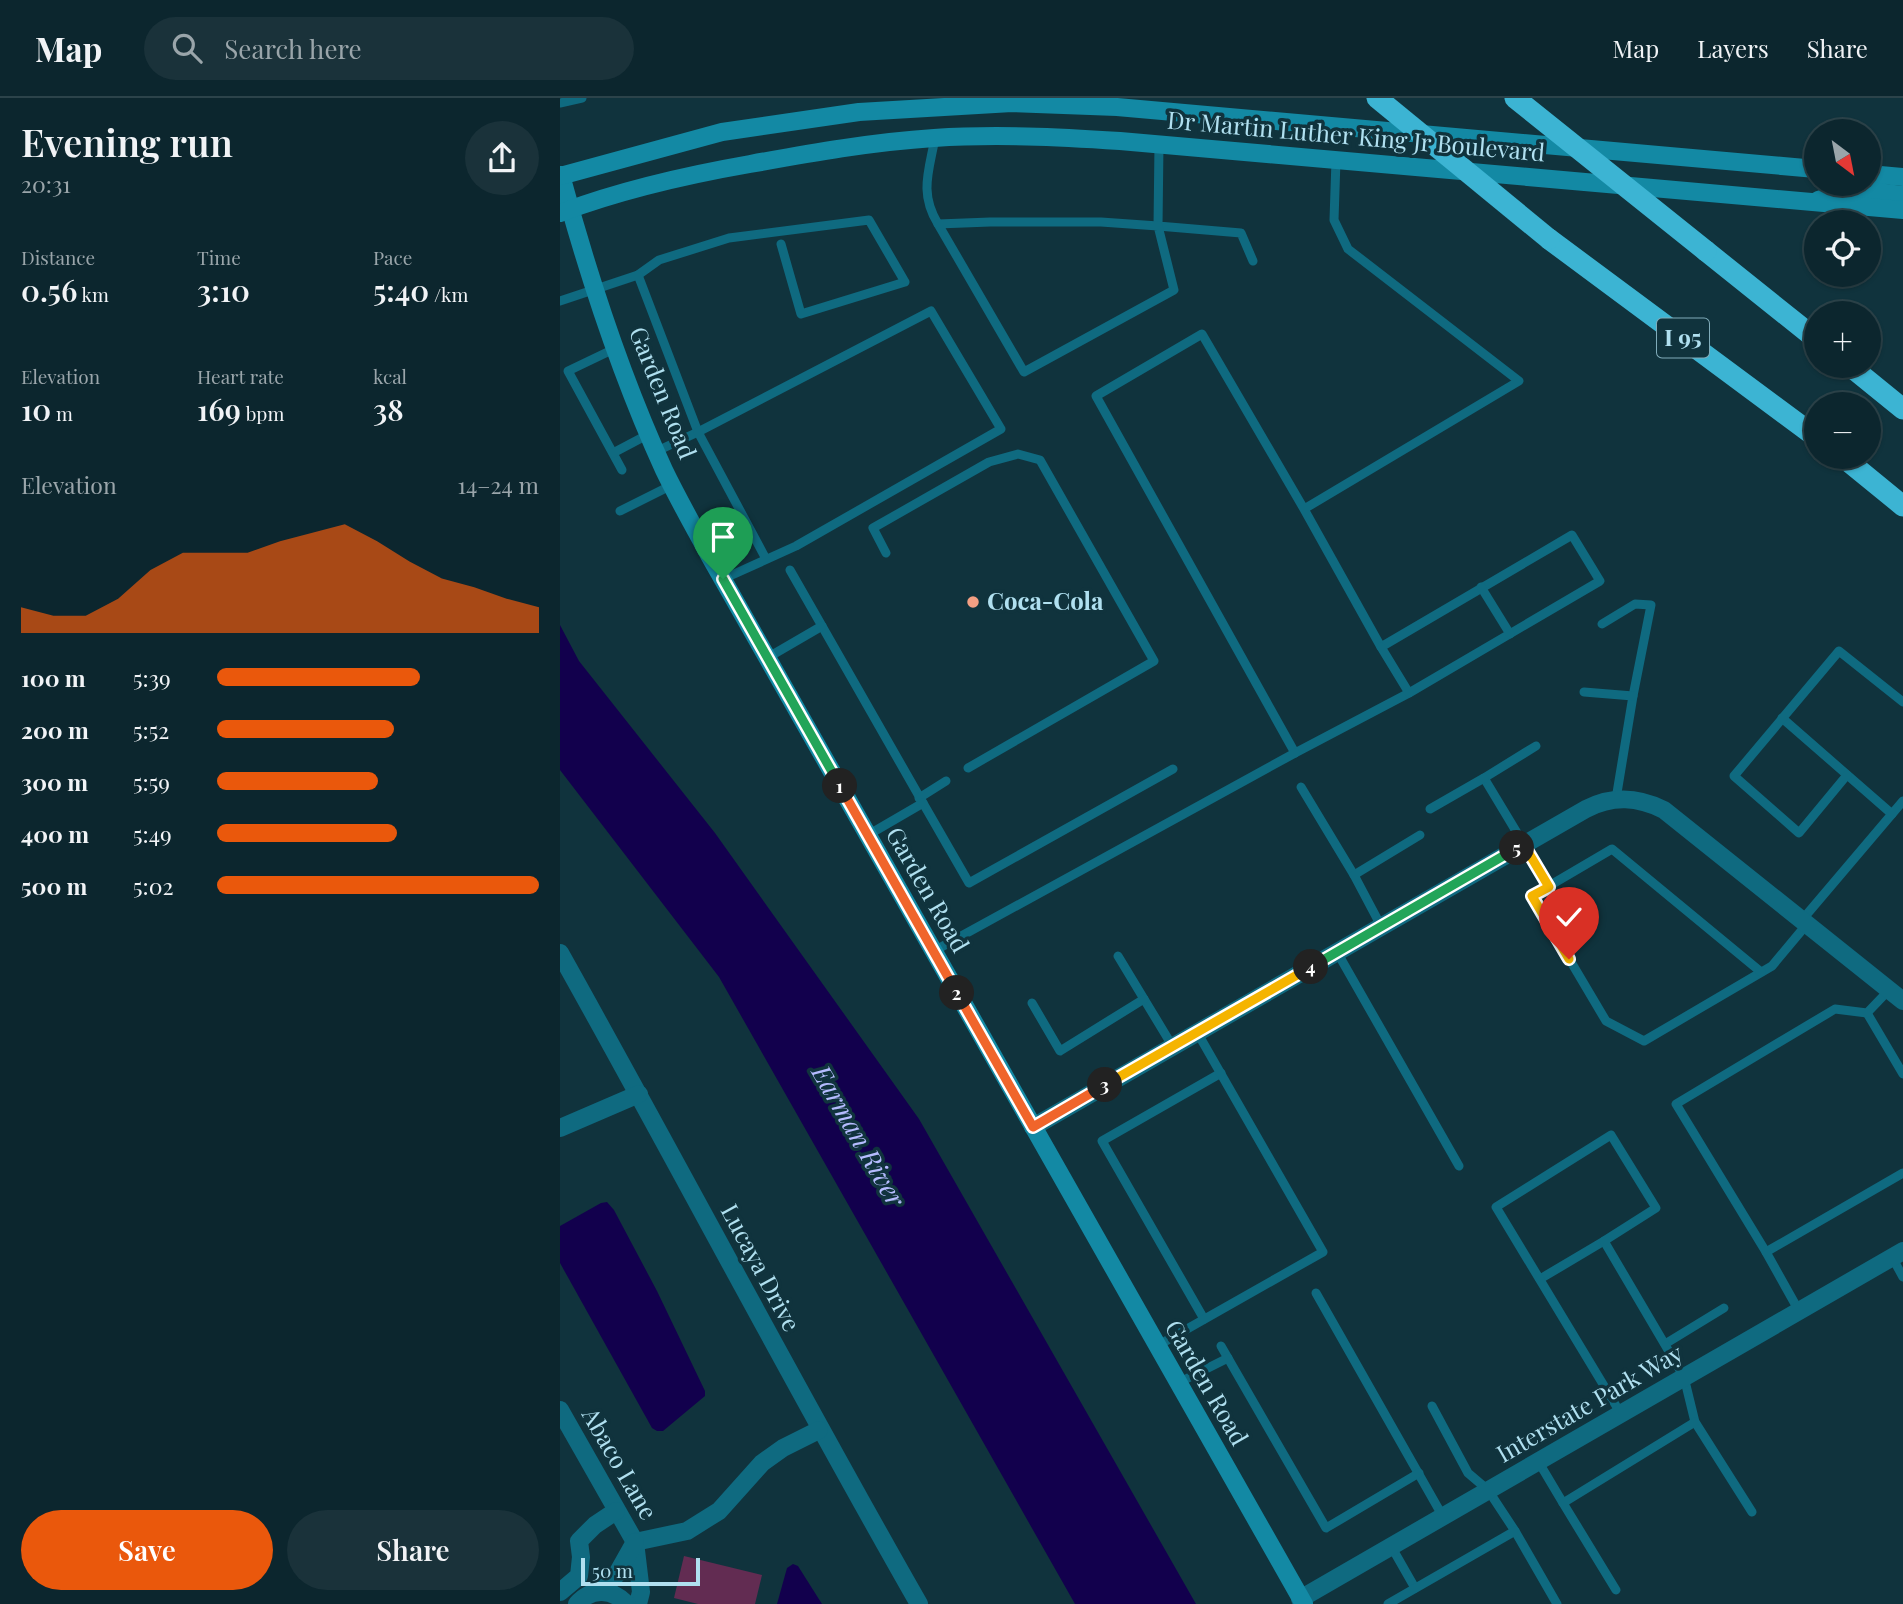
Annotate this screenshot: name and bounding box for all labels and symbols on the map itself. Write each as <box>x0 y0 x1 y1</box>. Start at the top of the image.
street label: Dr Martin Luther King Jr Boulevard <box>1166 103 1547 167</box>
north arrow <box>1804 119 1881 196</box>
road number: I 95 <box>1657 318 1709 358</box>
street label: Garden Road <box>623 321 705 463</box>
pin <box>693 507 753 579</box>
place label: Coca-Cola <box>987 584 1104 616</box>
marker: Coca-Cola <box>965 594 981 610</box>
pin: 1 <box>822 768 858 804</box>
street label: Garden Road <box>880 820 978 958</box>
pin: 5 <box>1500 830 1534 866</box>
pin <box>1539 887 1599 959</box>
pin: 4 <box>1294 950 1328 984</box>
pin: 2 <box>940 976 974 1010</box>
water label: Earman River <box>804 1057 914 1213</box>
pin: 3 <box>1088 1068 1122 1102</box>
street label: Lucaya Drive <box>715 1198 809 1336</box>
street label: Garden Road <box>1159 1313 1257 1451</box>
street label: Interstate Park Way <box>1490 1336 1688 1469</box>
street label: Abaco Lane <box>575 1400 666 1525</box>
scale bar <box>581 1555 700 1587</box>

